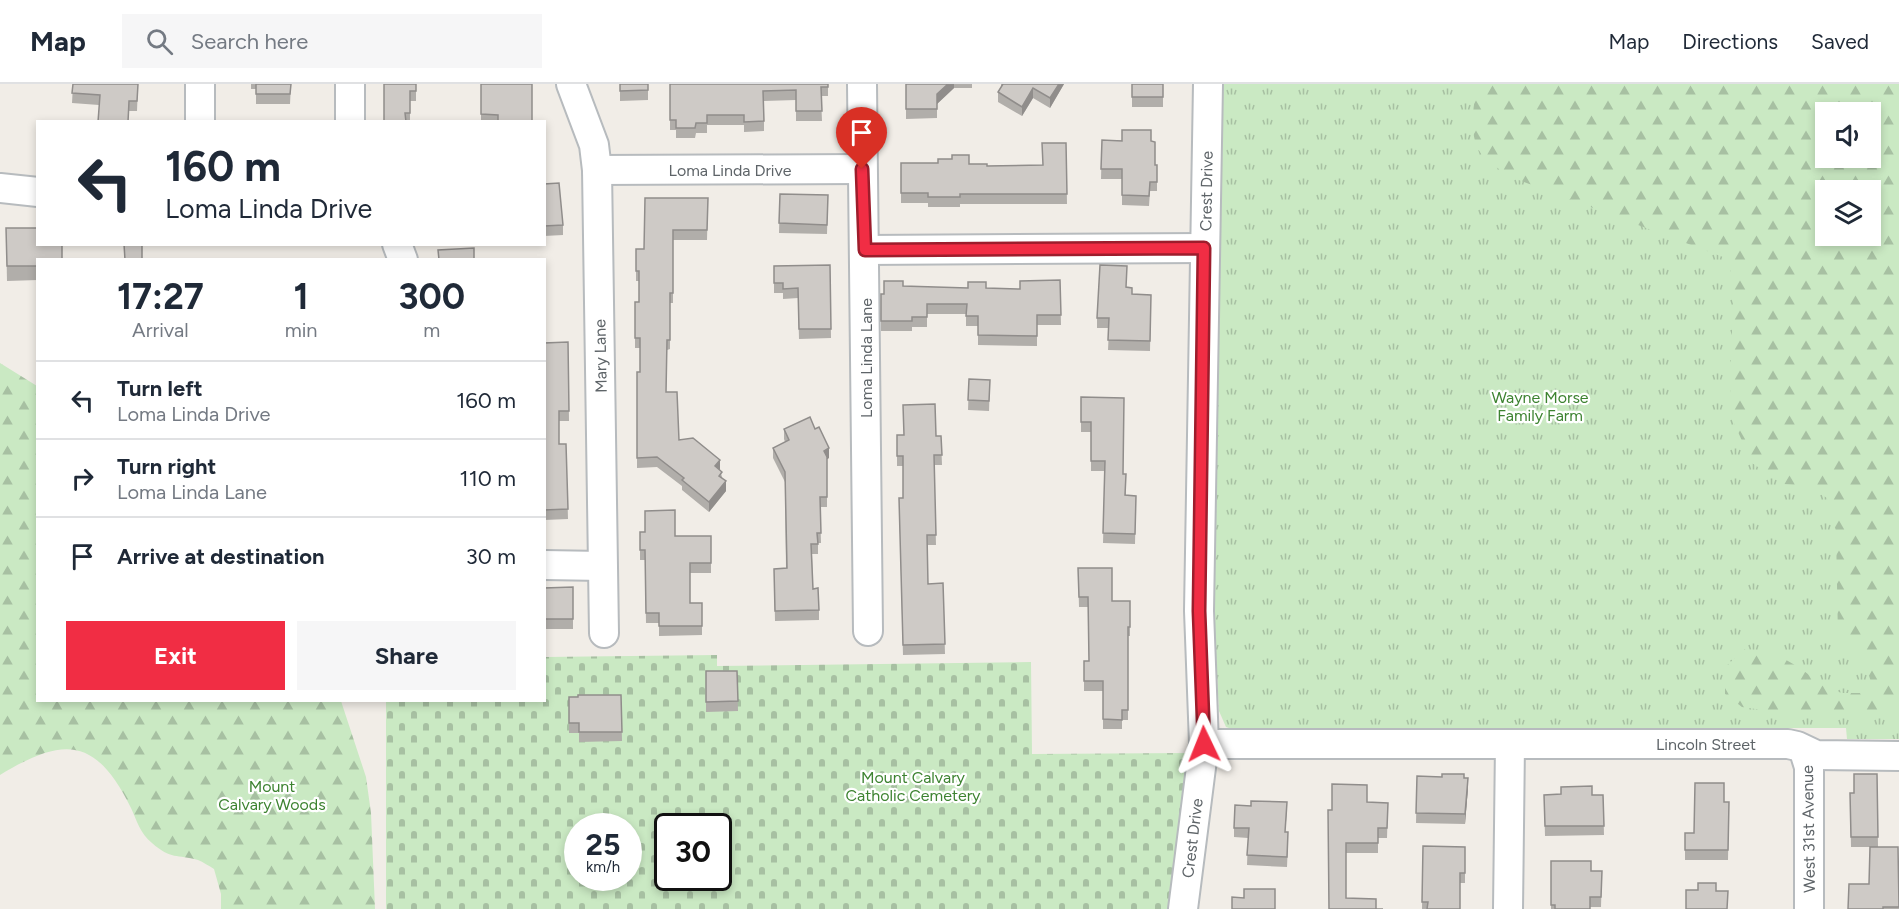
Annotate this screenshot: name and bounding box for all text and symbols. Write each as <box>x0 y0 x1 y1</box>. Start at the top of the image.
search box <box>122 14 542 68</box>
text: Map <box>30 24 86 58</box>
icon: search <box>143 25 176 58</box>
text: Search here <box>191 28 308 55</box>
text: Map <box>1608 29 1649 54</box>
text: Directions <box>1682 29 1778 54</box>
text: Saved <box>1811 29 1869 54</box>
map controls <box>1815 102 1881 246</box>
button: sound <box>1815 102 1881 168</box>
pin <box>836 107 887 169</box>
icon: arrive <box>845 116 878 149</box>
text: 160 m <box>165 141 281 192</box>
icon: left <box>66 144 144 222</box>
street label: Crest Drive <box>1196 151 1217 231</box>
street label: Loma Linda Drive <box>669 161 792 180</box>
button: layers <box>1815 180 1881 246</box>
text: Loma Linda Drive <box>165 192 372 225</box>
text: 17:27 <box>117 275 204 318</box>
text: 1 <box>294 275 309 318</box>
text: 300 <box>398 275 465 318</box>
street label: Loma Linda Lane <box>857 298 876 418</box>
text: Arrival <box>132 318 189 342</box>
text: min <box>285 318 318 342</box>
text: m <box>423 318 440 342</box>
street label: Mary Lane <box>590 319 611 393</box>
text: Turn left <box>117 375 203 402</box>
icon: left <box>66 384 99 417</box>
text: 160 m <box>456 387 516 414</box>
park label: Wayne Morse Family Farm <box>1491 388 1589 425</box>
text: Loma Linda Drive <box>117 402 270 426</box>
text: Turn right <box>117 453 216 480</box>
icon: right <box>66 462 99 495</box>
text: 110 m <box>460 465 516 492</box>
text: Loma Linda Lane <box>117 480 267 504</box>
icon: arrive <box>66 540 99 573</box>
text: Arrive at destination <box>117 543 325 570</box>
text: 30 m <box>466 543 516 570</box>
button: Exit <box>66 621 285 690</box>
button: Share <box>297 621 516 690</box>
position arrow <box>1172 712 1236 776</box>
street label: Lincoln Street <box>1656 735 1756 754</box>
street label: West 31st Avenue <box>1798 765 1819 893</box>
park label: Mount Calvary Catholic Cemetery <box>846 768 981 805</box>
park label: Mount Calvary Woods <box>218 777 326 814</box>
street label: Crest Drive <box>1178 797 1207 879</box>
speed limit sign: 30 <box>654 813 732 891</box>
text: 25 <box>586 826 620 863</box>
text: km/h <box>586 858 620 876</box>

